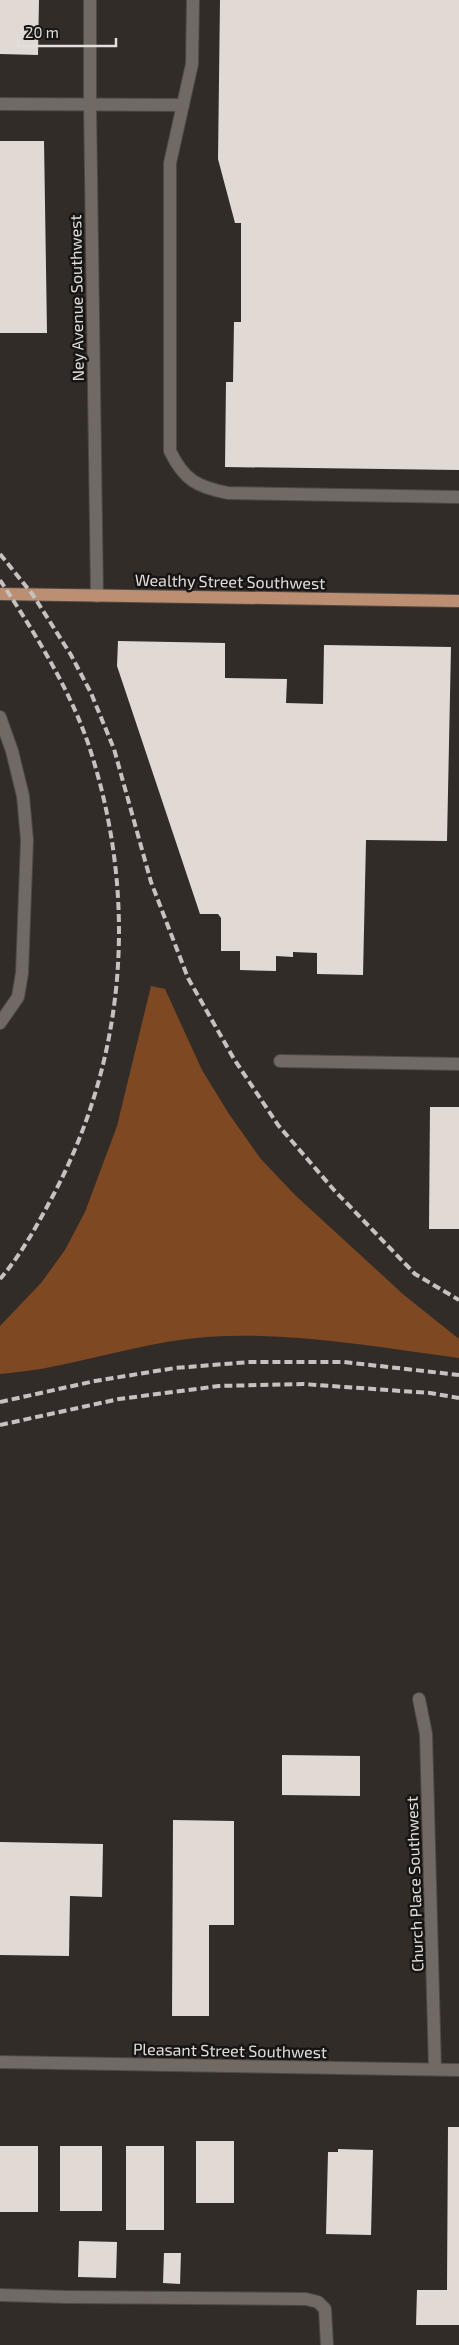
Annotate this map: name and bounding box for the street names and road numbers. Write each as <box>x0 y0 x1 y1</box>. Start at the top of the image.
street label: Ney Avenue Southwest <box>65 214 87 382</box>
street label: Wealthy Street Southwest <box>135 570 325 592</box>
street label: Church Place Southwest <box>401 1796 427 1972</box>
street label: Pleasant Street Southwest <box>133 2039 327 2061</box>

